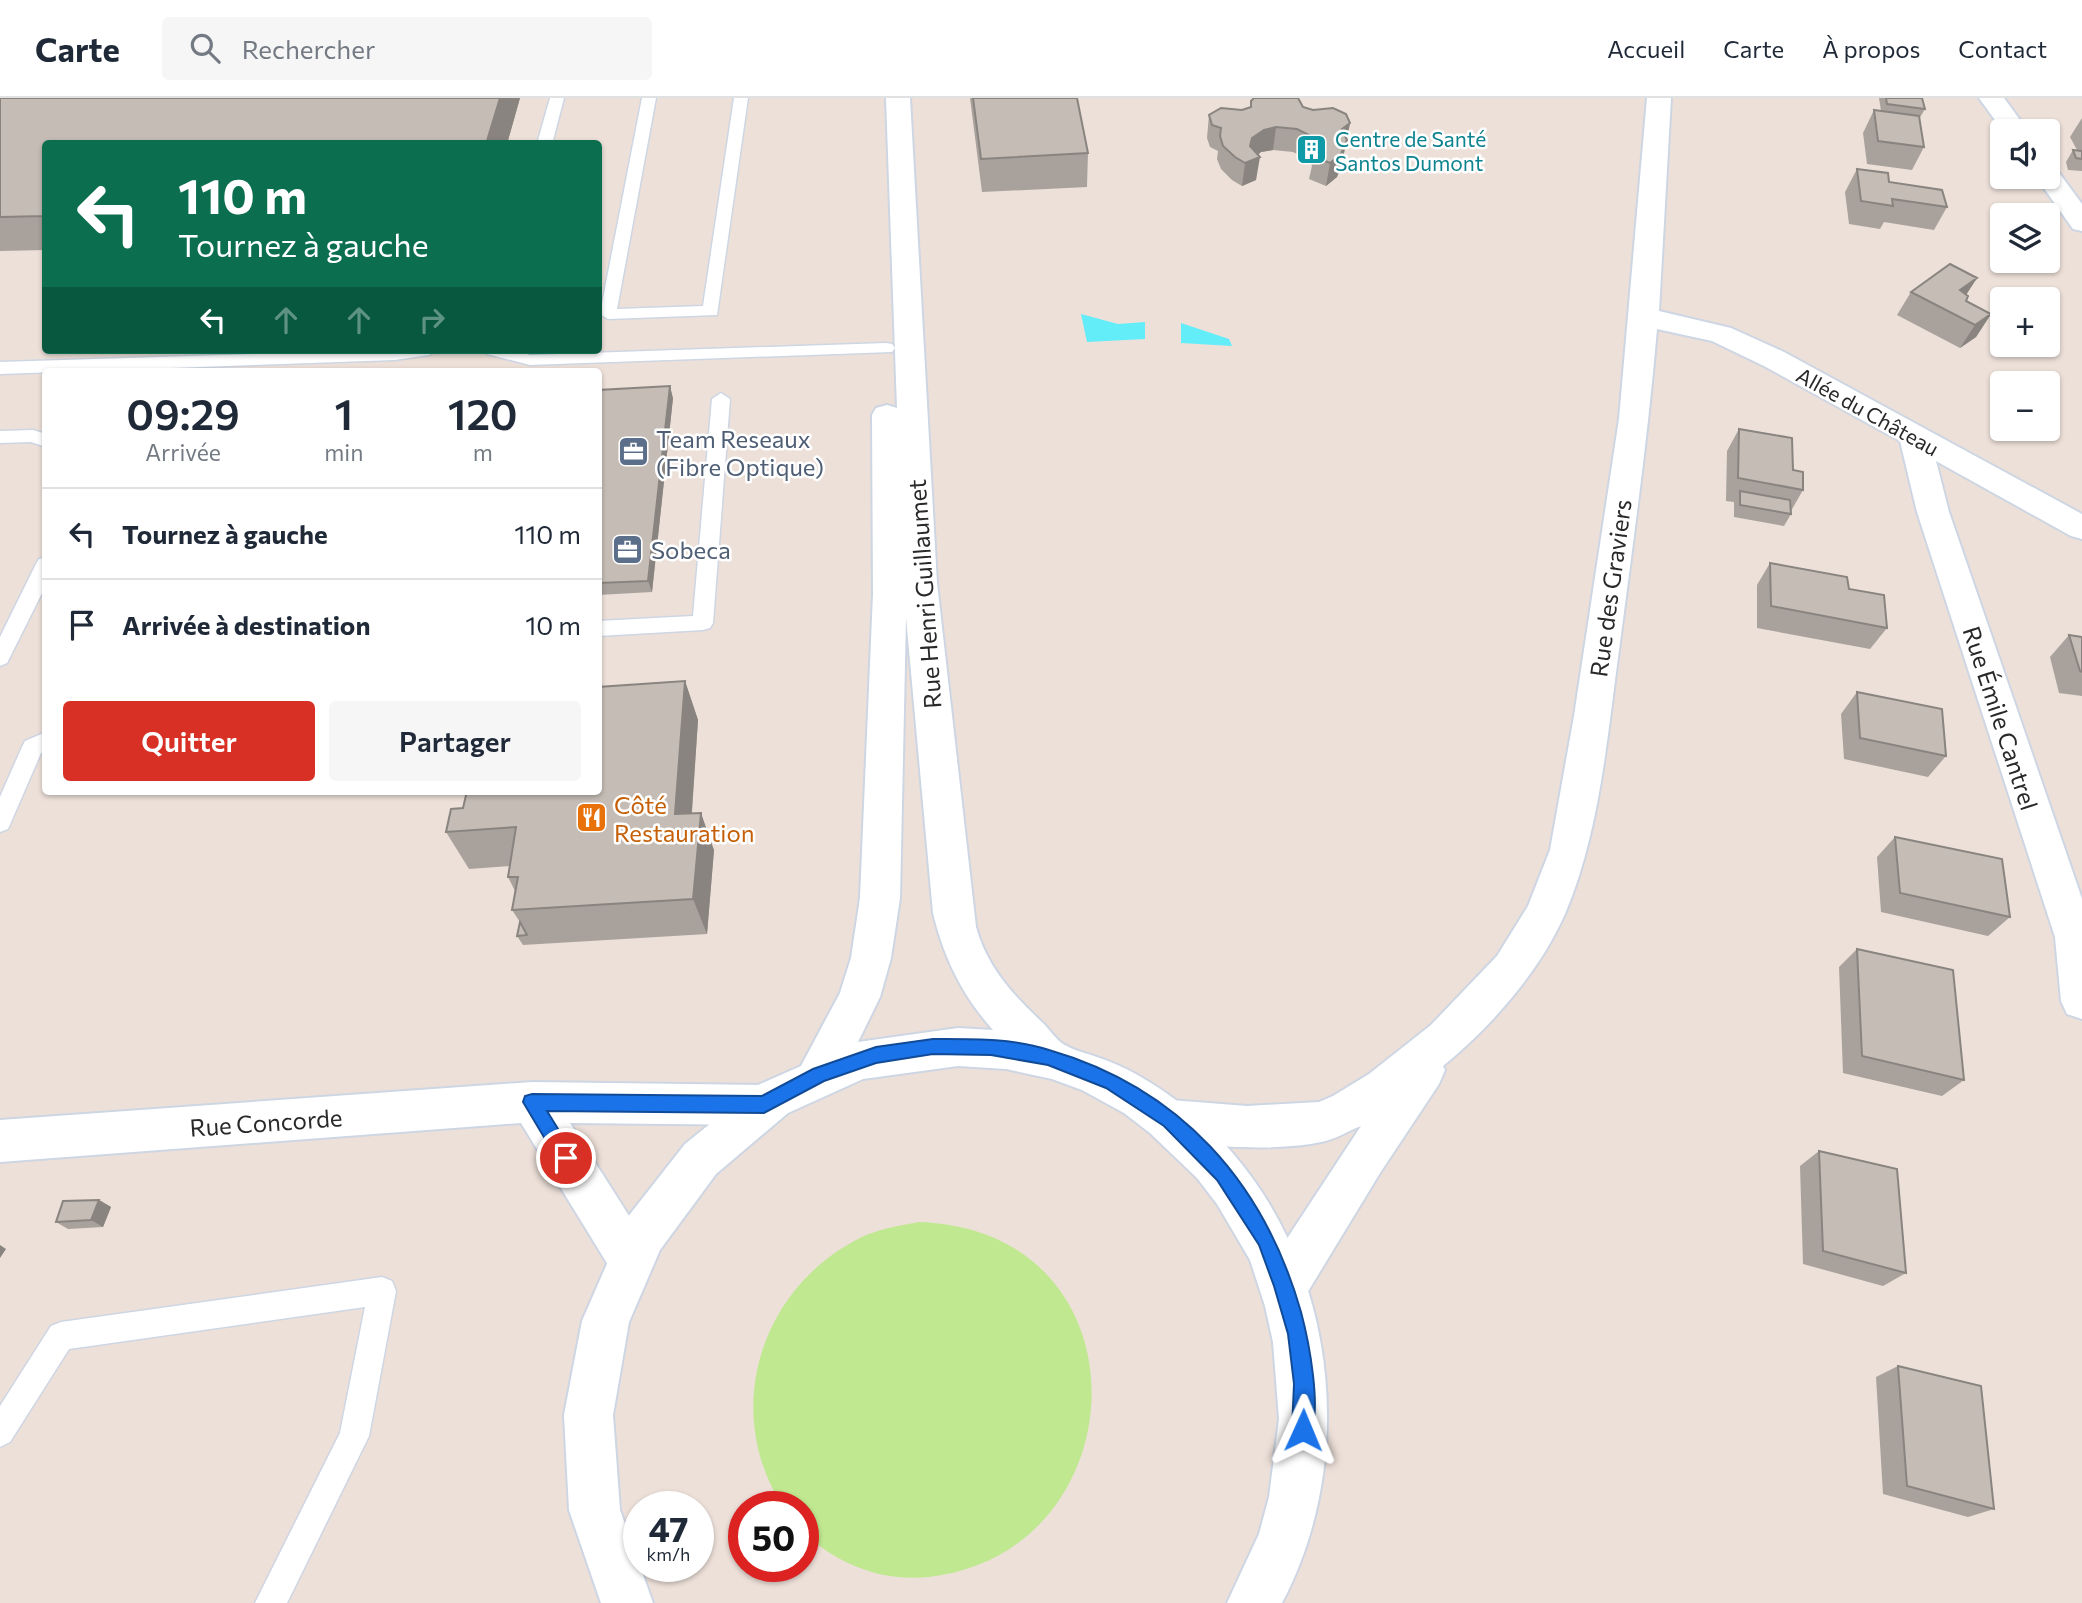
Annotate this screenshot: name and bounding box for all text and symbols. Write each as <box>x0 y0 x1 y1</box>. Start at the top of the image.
search box <box>162 17 652 80</box>
text: Carte <box>35 28 120 69</box>
icon: search <box>186 29 224 67</box>
text: Rechercher <box>242 33 375 64</box>
text: Accueil <box>1607 34 1685 63</box>
text: Carte <box>1723 34 1784 63</box>
text: À propos <box>1822 34 1920 63</box>
text: Contact <box>1958 34 2047 63</box>
map controls <box>1990 119 2060 441</box>
button: sound <box>1990 119 2060 189</box>
place label: Centre de Santé Santos Dumont <box>1335 126 1486 175</box>
building icon: Centre de Santé Santos Dumont <box>1295 133 1329 167</box>
text: 110 m <box>178 164 307 224</box>
icon: left <box>63 168 154 259</box>
button: layers <box>1990 203 2060 273</box>
text: Tournez à gauche <box>178 224 429 264</box>
button: + <box>1990 287 2060 357</box>
icon: left <box>194 301 232 339</box>
icon: ahead <box>267 301 305 339</box>
icon: ahead <box>340 301 378 339</box>
icon: right <box>413 301 451 339</box>
street label: Allée du Château <box>1793 362 1943 460</box>
button: − <box>1990 371 2060 441</box>
text: 09:29 <box>126 387 240 439</box>
text: 1 <box>334 387 353 439</box>
text: 120 <box>448 387 518 439</box>
place label: Team Reseaux (Fibre Optique) <box>656 424 824 481</box>
office icon: Team Reseaux (Fibre Optique) <box>616 435 650 469</box>
text: Arrivée <box>145 438 221 466</box>
text: min <box>324 438 363 466</box>
text: m <box>473 438 493 466</box>
street label: Rue Henri Guillaumet <box>902 478 946 710</box>
street label: Rue des Graviers <box>1583 497 1637 679</box>
icon: left <box>63 515 101 553</box>
text: Tournez à gauche <box>122 518 328 549</box>
text: 110 m <box>514 518 581 549</box>
office icon: Sobeca <box>611 532 645 566</box>
place label: Sobeca <box>651 535 731 564</box>
icon: arrive <box>63 606 101 644</box>
text: Arrivée à destination <box>122 609 370 640</box>
text: 10 m <box>525 609 581 640</box>
street label: Rue Émile Cantrel <box>1958 622 2044 814</box>
button: Quitter <box>63 701 315 781</box>
button: Partager <box>329 701 581 781</box>
place label: Côté Restauration <box>614 790 755 847</box>
restaurant icon: Côté Restauration <box>574 801 608 835</box>
street label: Rue Concorde <box>189 1102 343 1142</box>
pin <box>536 1128 596 1188</box>
icon: arrive <box>547 1139 585 1177</box>
position arrow <box>1266 1393 1340 1467</box>
speed limit sign: 50 <box>728 1491 819 1582</box>
text: 47 <box>648 1506 689 1549</box>
text: km/h <box>647 1543 690 1565</box>

